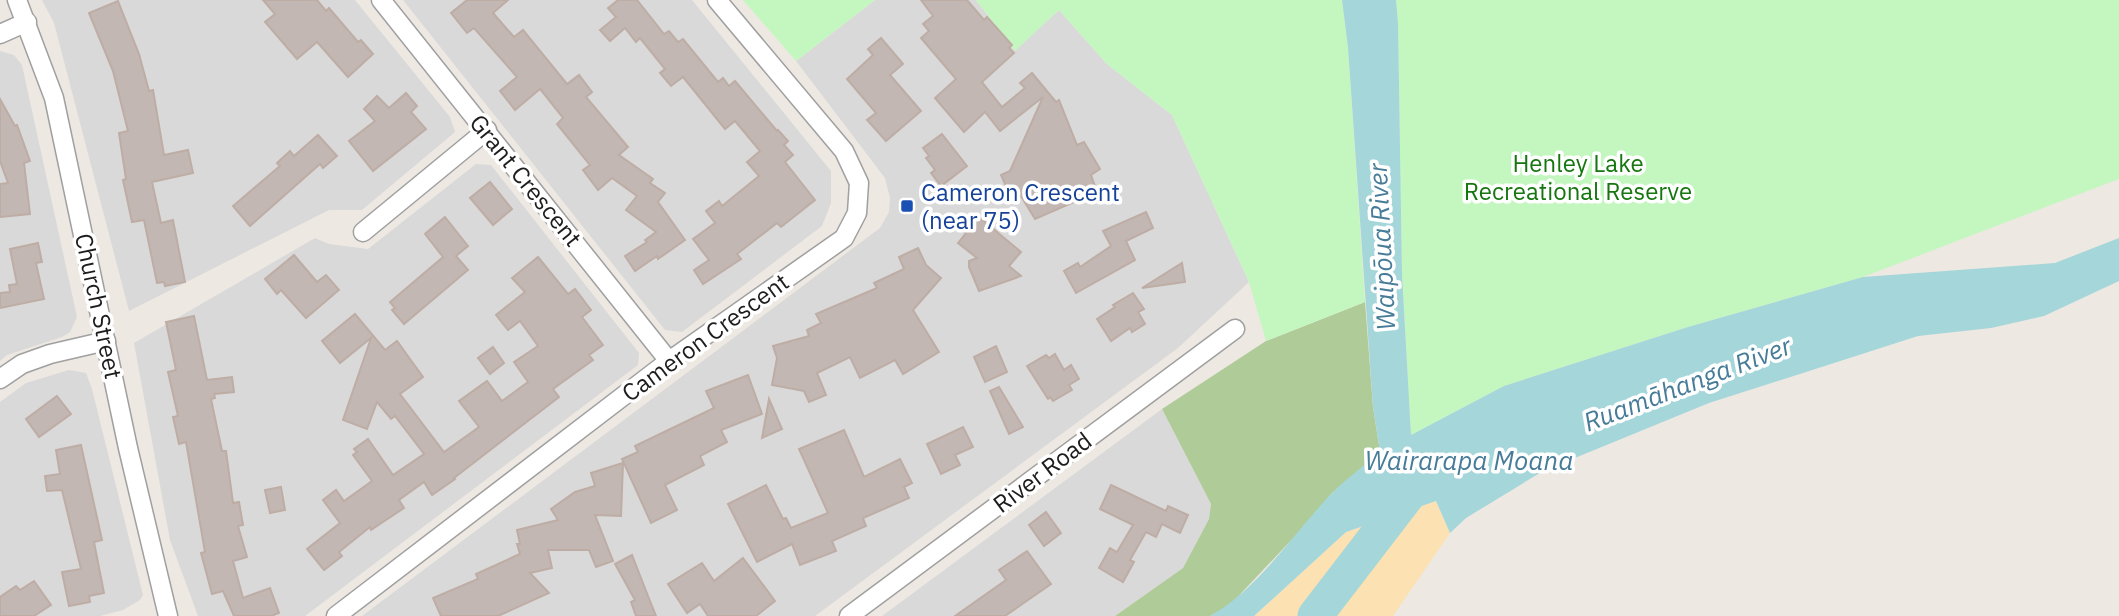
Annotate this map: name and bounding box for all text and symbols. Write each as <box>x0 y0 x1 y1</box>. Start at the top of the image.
street label: Grant Crescent <box>463 107 589 253</box>
park label: Henley Lake Recreational Reserve <box>1464 147 1692 207</box>
water label: Waipōua River <box>1360 161 1402 331</box>
place label: Cameron Crescent (near 75) <box>921 176 1120 236</box>
marker: Cameron Crescent (near 75) <box>899 198 915 214</box>
street label: Church Street <box>68 230 130 382</box>
street label: Cameron Crescent <box>615 266 795 408</box>
water label: Ruamāhanga River <box>1578 327 1797 438</box>
street label: River Road <box>986 424 1098 520</box>
water label: Wairarapa Moana <box>1365 443 1573 477</box>

